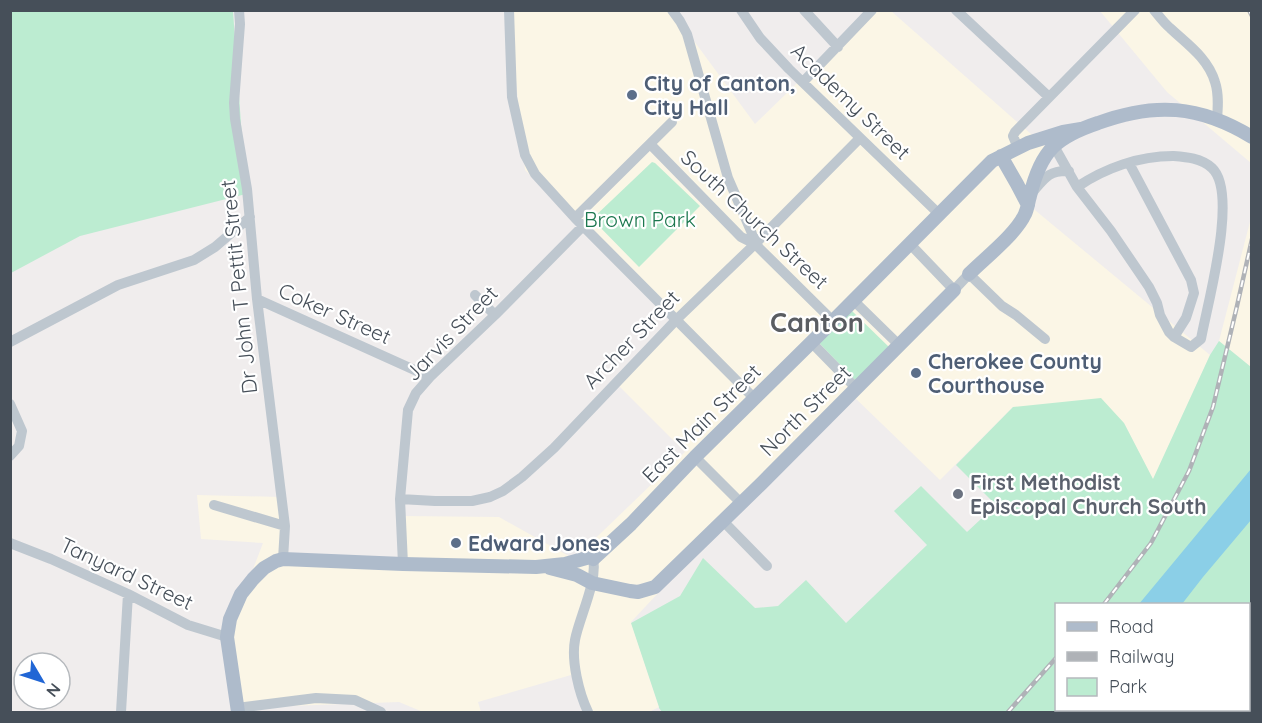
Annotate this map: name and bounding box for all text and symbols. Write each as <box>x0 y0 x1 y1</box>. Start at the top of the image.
street label: Academy Street <box>786 38 916 164</box>
place label: City of Canton, City Hall <box>644 70 796 120</box>
marker: City of Canton, City Hall <box>625 88 639 102</box>
street label: South Church Street <box>676 144 834 294</box>
street label: Dr John T Pettit Street <box>214 179 262 395</box>
park label: Brown Park <box>584 206 696 232</box>
street label: Coker Street <box>275 277 395 349</box>
street label: Jarvis Street <box>399 280 503 386</box>
street label: Archer Street <box>578 284 684 394</box>
district label: Canton <box>770 305 864 339</box>
place label: Cherokee County Courthouse <box>928 348 1102 398</box>
street label: East Main Street <box>636 358 766 488</box>
street label: North Street <box>754 359 856 461</box>
marker: Cherokee County Courthouse <box>909 366 923 380</box>
place label: First Methodist Episcopal Church South <box>970 469 1207 519</box>
marker: First Methodist Episcopal Church South <box>951 487 965 501</box>
place label: Edward Jones <box>468 530 610 556</box>
street label: Tanyard Street <box>56 531 198 615</box>
marker: Edward Jones <box>449 536 463 550</box>
legend <box>1055 603 1250 711</box>
text: Road <box>1109 615 1154 638</box>
text: Railway <box>1109 645 1175 668</box>
north arrow <box>12 651 72 711</box>
text: Park <box>1109 675 1147 698</box>
text: N <box>42 680 65 701</box>

